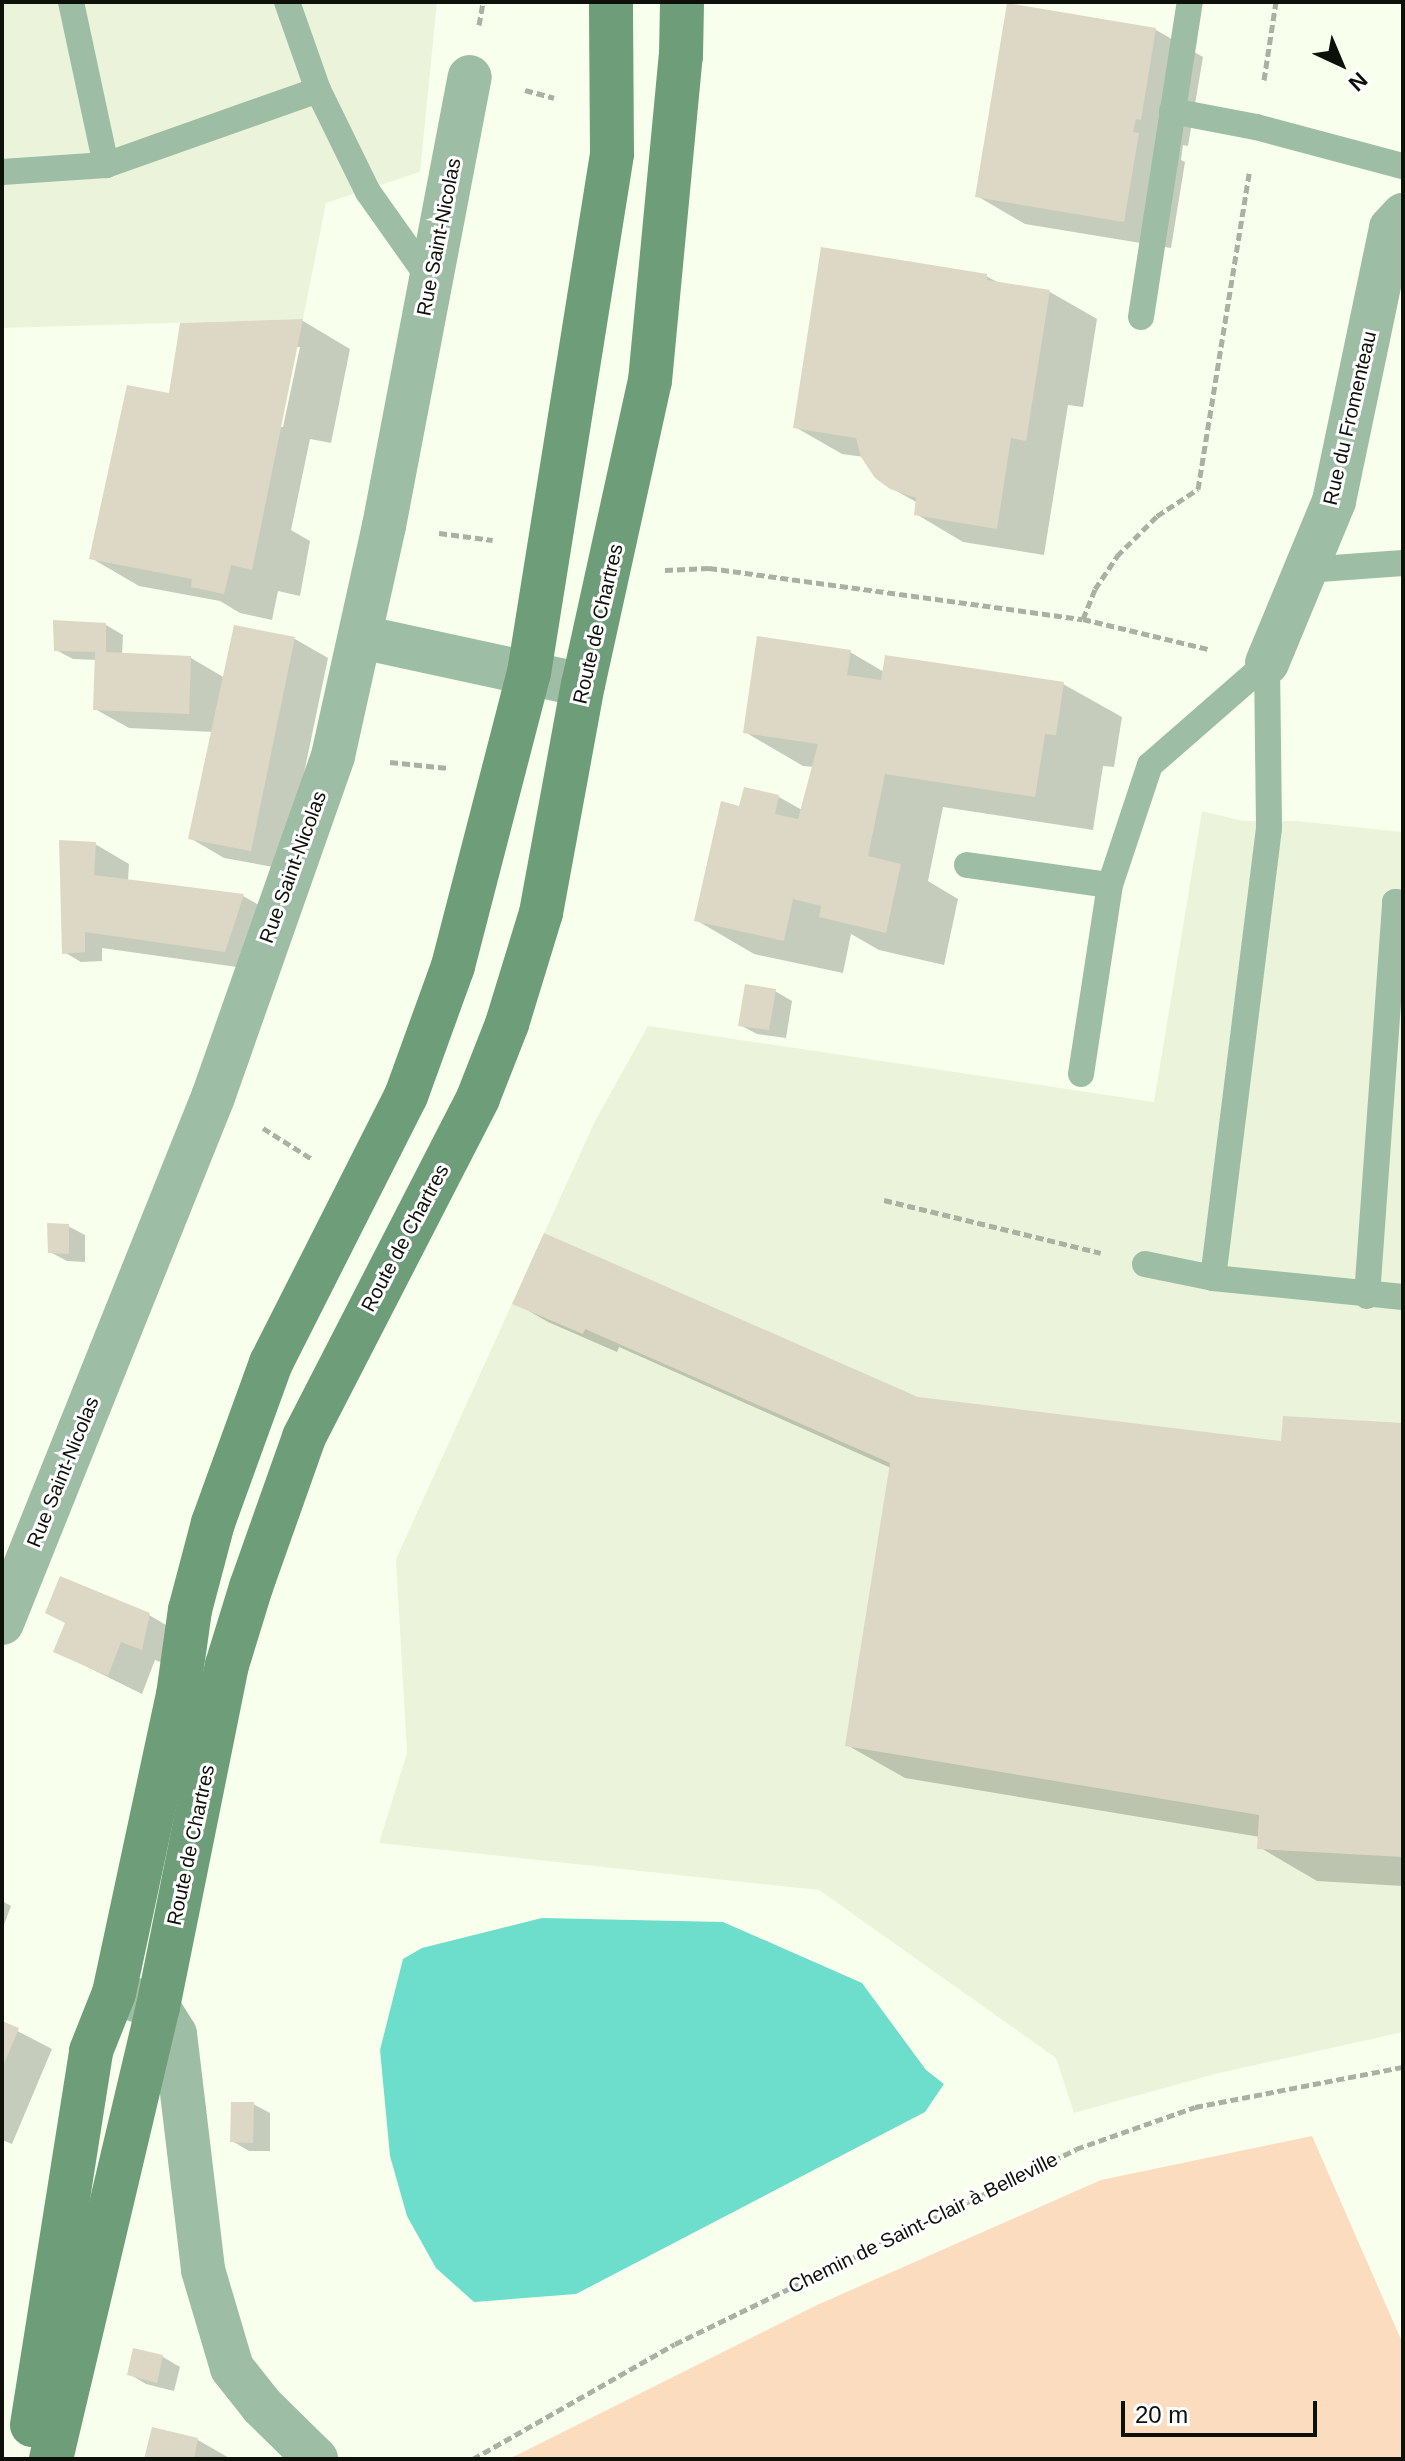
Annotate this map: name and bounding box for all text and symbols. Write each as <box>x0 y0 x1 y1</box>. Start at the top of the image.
north arrow <box>1301 24 1381 104</box>
text: N <box>1344 67 1372 96</box>
street label: Rue Saint-Nicolas <box>412 156 466 318</box>
street label: Rue du Fromenteau <box>1318 329 1382 507</box>
street label: Route de Chartres <box>568 542 628 706</box>
street label: Rue Saint-Nicolas <box>254 788 332 946</box>
street label: Route de Chartres <box>356 1160 454 1316</box>
street label: Rue Saint-Nicolas <box>22 1393 104 1551</box>
street label: Route de Chartres <box>162 1763 220 1927</box>
street label: Chemin de Saint-Clair à Belleville <box>784 2147 1062 2299</box>
scale bar <box>1125 2385 1321 2435</box>
text: 20 m <box>1135 2401 1188 2428</box>

